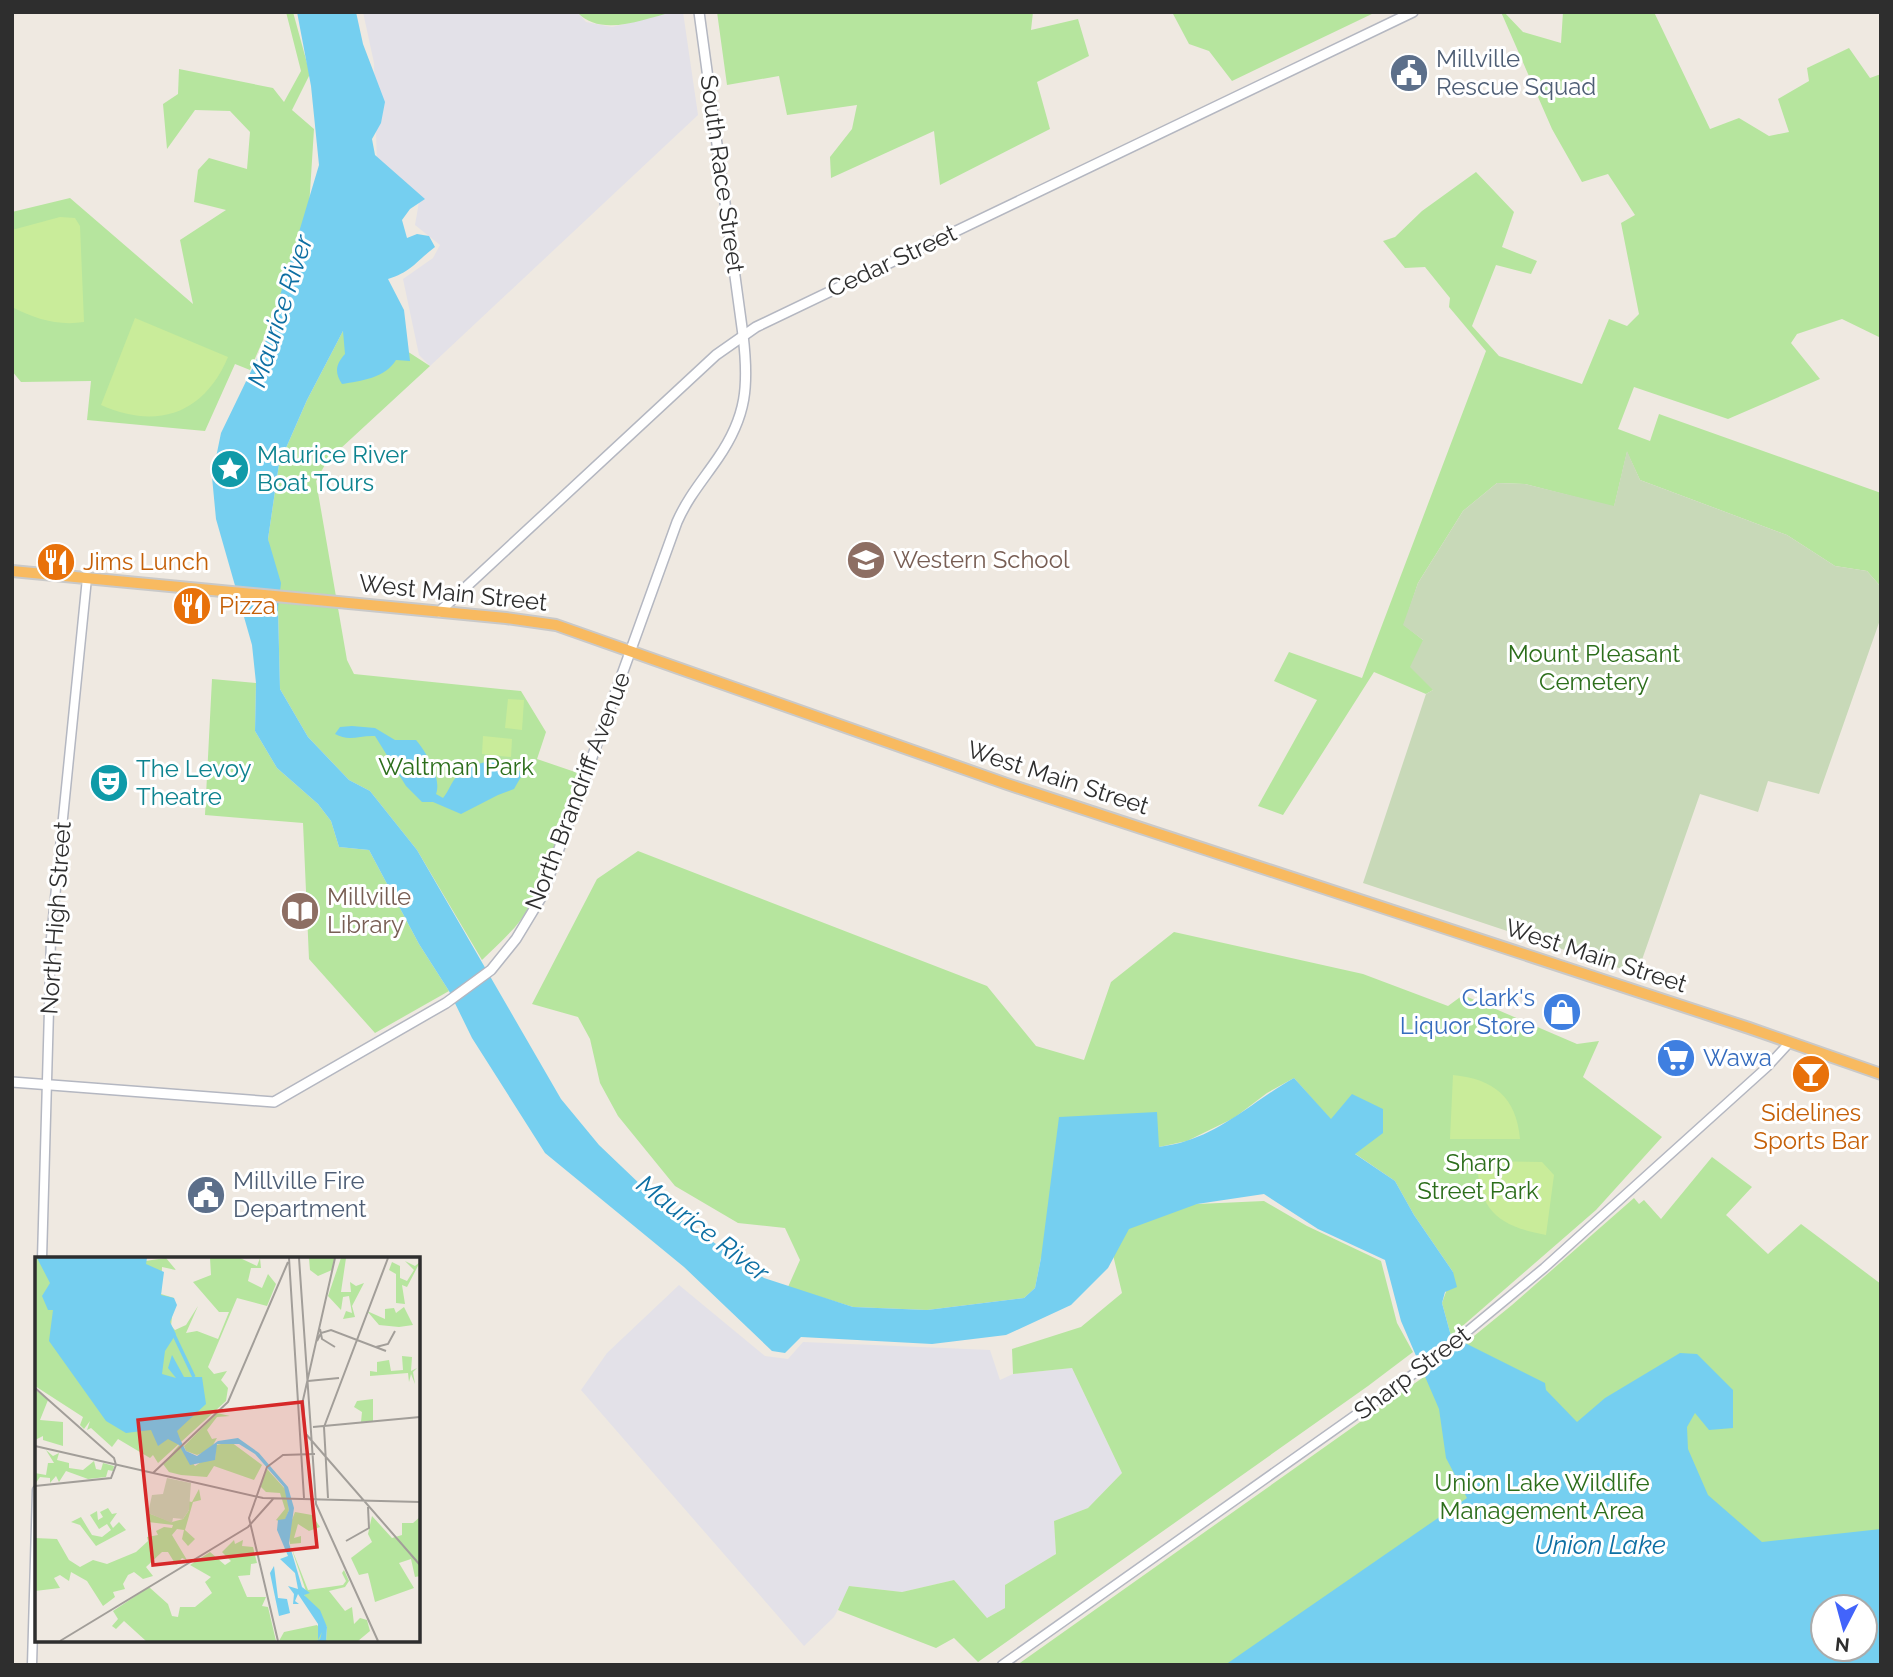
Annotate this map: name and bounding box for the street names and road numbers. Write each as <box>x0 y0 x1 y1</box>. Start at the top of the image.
street label: South Race Street <box>694 73 751 275</box>
street label: Cedar Street <box>823 218 961 303</box>
street label: West Main Street <box>357 568 549 617</box>
street label: North Brandriff Avenue <box>519 668 636 914</box>
street label: West Main Street <box>964 734 1153 821</box>
street label: North High Street <box>34 820 77 1016</box>
street label: West Main Street <box>1502 912 1691 999</box>
street label: Sharp Street <box>1348 1320 1475 1426</box>

